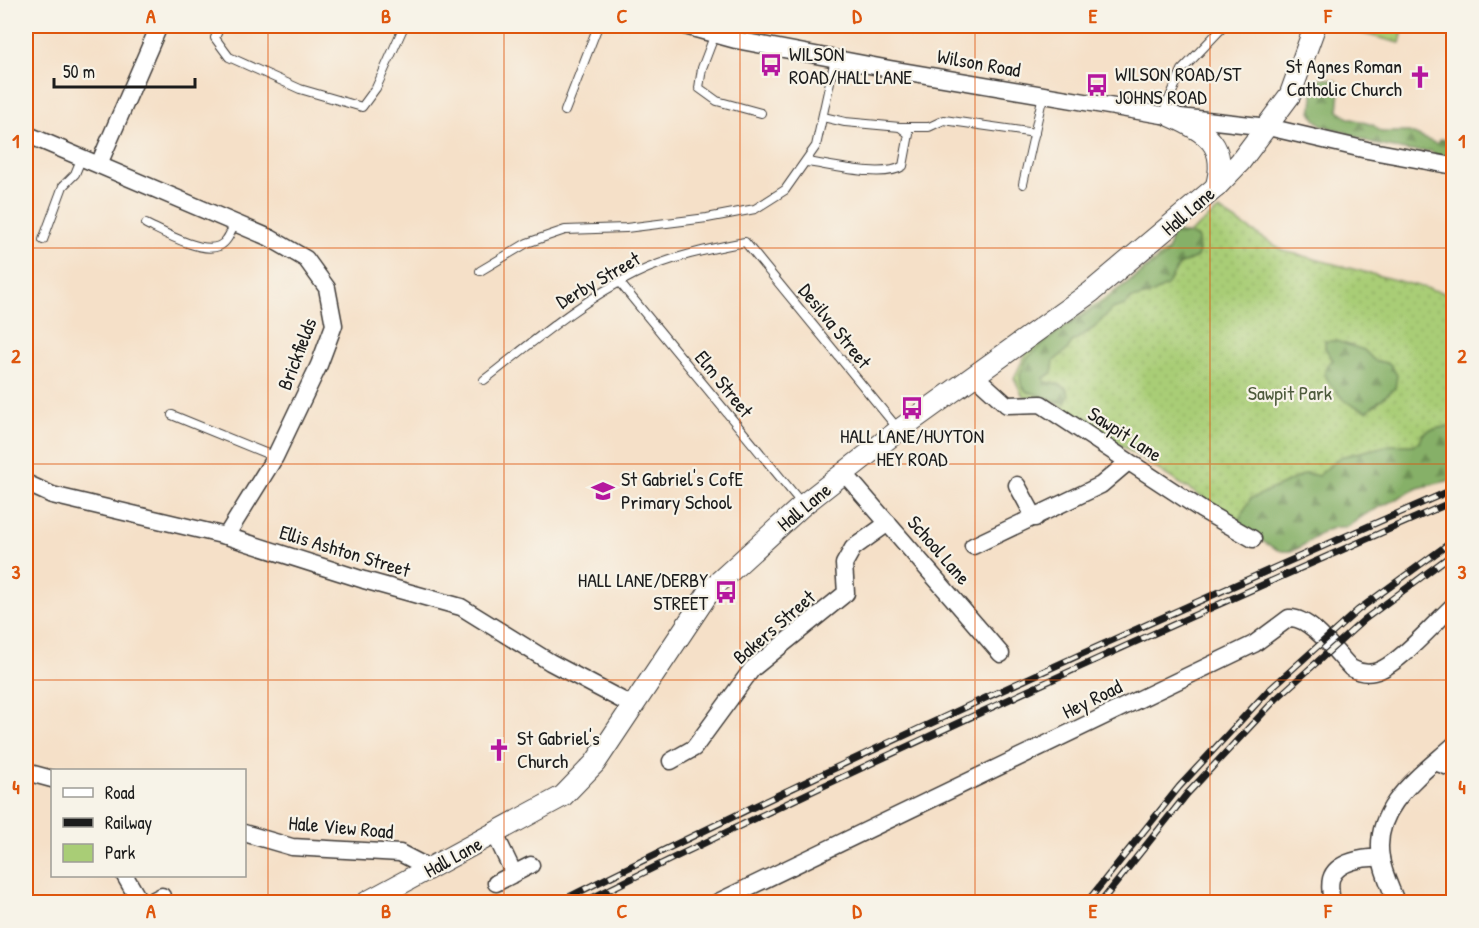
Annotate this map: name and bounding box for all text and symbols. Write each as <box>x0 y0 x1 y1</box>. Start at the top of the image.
text: A <box>146 2 156 29</box>
text: B <box>381 2 391 29</box>
text: C <box>617 2 628 29</box>
text: D <box>852 2 862 29</box>
text: E <box>1089 2 1098 29</box>
text: F <box>1323 2 1333 29</box>
place label: WILSON ROAD/HALL LANE <box>789 40 912 90</box>
street label: Wilson Road <box>935 42 1023 83</box>
scale bar <box>54 51 195 89</box>
bus stop icon: WILSON ROAD/HALL LANE <box>758 52 784 78</box>
place label: St Agnes Roman Catholic Church <box>1286 52 1402 102</box>
text: 50 m <box>63 59 95 84</box>
place label: WILSON ROAD/ST JOHNS ROAD <box>1115 60 1242 110</box>
church icon: St Agnes Roman Catholic Church <box>1407 64 1433 90</box>
bus stop icon: WILSON ROAD/ST JOHNS ROAD <box>1084 72 1110 98</box>
text: 1 <box>12 127 20 154</box>
text: 1 <box>1458 127 1466 154</box>
street label: Hall Lane <box>1155 180 1220 241</box>
street label: Derby Street <box>551 244 646 315</box>
street label: Desilva Street <box>793 278 879 375</box>
street label: Brickfields <box>270 314 323 394</box>
text: 2 <box>11 342 21 369</box>
text: 2 <box>1457 342 1467 369</box>
street label: Elm Street <box>689 345 760 424</box>
park label: Sawpit Park <box>1248 379 1332 406</box>
bus stop icon: HALL LANE/HUYTON HEY ROAD <box>899 395 925 421</box>
street label: Sawpit Lane <box>1083 400 1167 468</box>
place label: HALL LANE/HUYTON HEY ROAD <box>840 422 984 472</box>
place label: St Gabriel's CofE Primary School <box>621 465 744 515</box>
street label: Hall Lane <box>771 476 836 537</box>
school or university icon: St Gabriel's CofE Primary School <box>590 478 616 504</box>
street label: School Lane <box>902 509 977 590</box>
street label: Ellis Ashton Street <box>277 518 415 584</box>
text: 3 <box>12 558 21 585</box>
text: 3 <box>1458 558 1467 585</box>
place label: HALL LANE/DERBY STREET <box>578 566 709 616</box>
bus stop icon: HALL LANE/DERBY STREET <box>713 579 739 605</box>
street label: Bakers Street <box>727 583 821 670</box>
street label: Hey Road <box>1057 672 1126 725</box>
place label: St Gabriel's Church <box>517 724 600 774</box>
church icon: St Gabriel's Church <box>486 737 512 763</box>
legend <box>51 769 246 877</box>
text: 4 <box>12 773 20 800</box>
text: 4 <box>1458 773 1466 800</box>
text: Road <box>105 780 135 805</box>
street label: Hale View Road <box>287 808 395 845</box>
text: Railway <box>105 810 152 835</box>
street label: Hall Lane <box>419 830 487 884</box>
text: Park <box>105 840 136 865</box>
text: A <box>146 897 156 924</box>
text: B <box>381 897 391 924</box>
text: C <box>617 897 628 924</box>
text: D <box>852 897 862 924</box>
text: E <box>1089 897 1098 924</box>
text: F <box>1323 897 1333 924</box>

